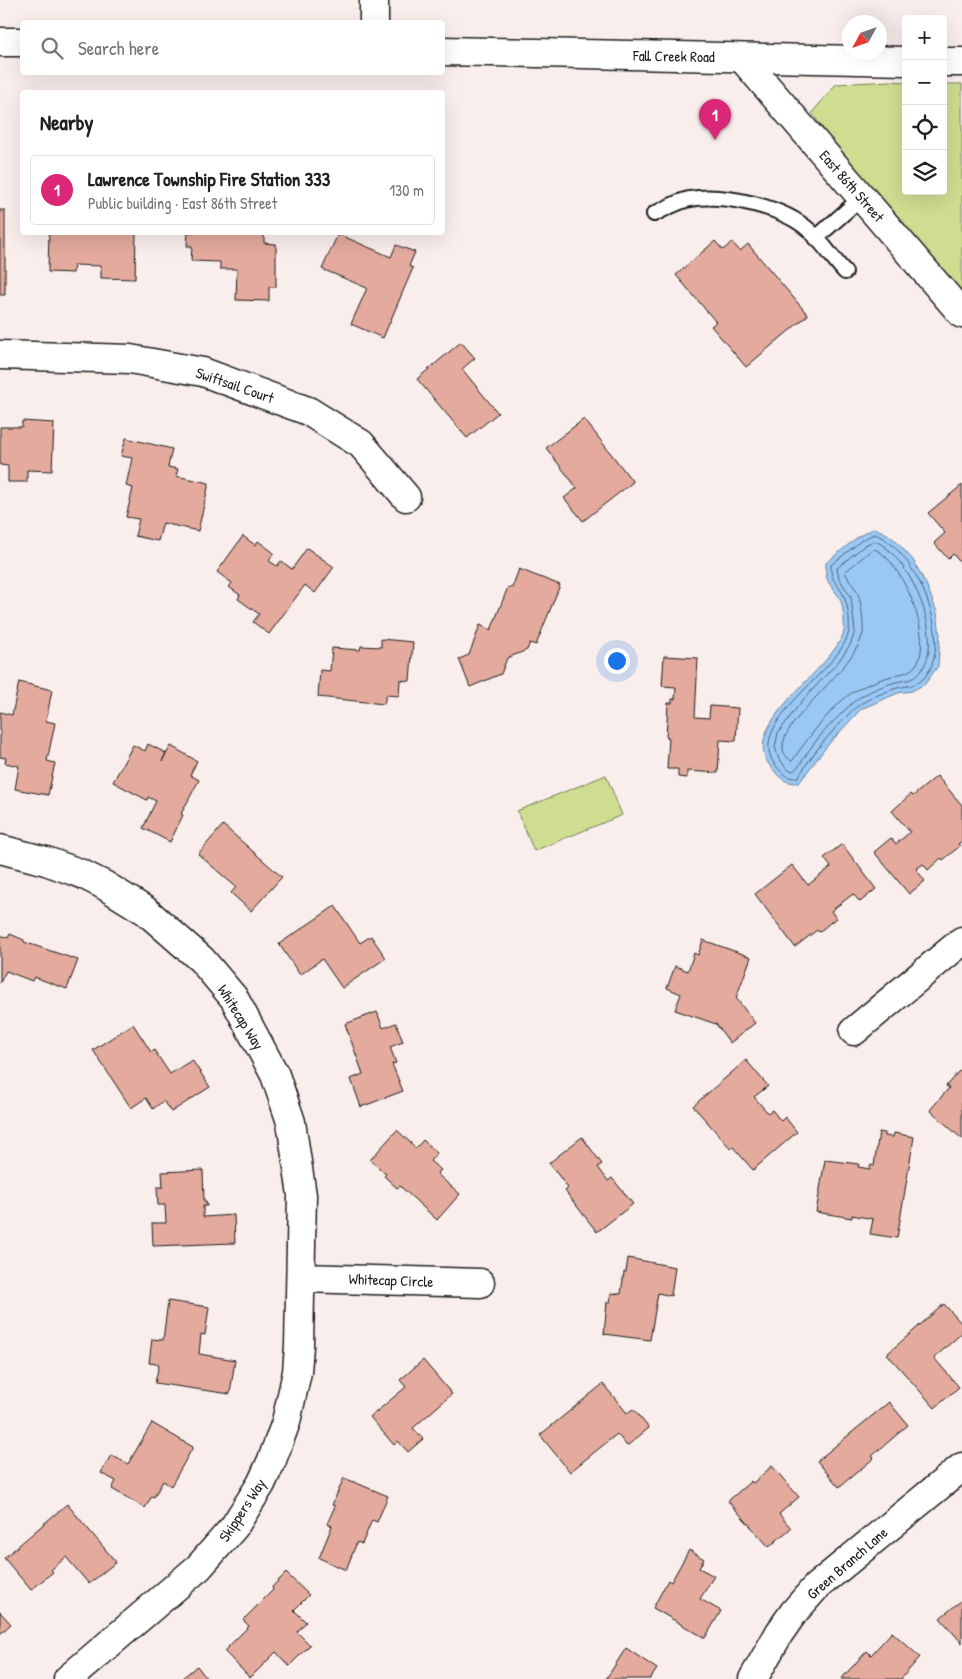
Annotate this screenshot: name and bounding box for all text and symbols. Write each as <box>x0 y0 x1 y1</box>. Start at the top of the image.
north arrow <box>842 15 887 60</box>
map controls <box>902 15 947 195</box>
button: + <box>902 15 947 60</box>
search box <box>20 20 445 75</box>
icon: search <box>38 34 66 62</box>
text: Search here <box>78 35 159 61</box>
street label: Fall Creek Road <box>632 45 715 67</box>
button: − <box>902 60 947 105</box>
pin: 1 <box>699 99 731 140</box>
button: locate <box>902 105 947 150</box>
text: Nearby <box>40 108 93 137</box>
street label: East 86th Street <box>815 145 890 227</box>
button: layers <box>902 150 947 195</box>
text: Lawrence Township Fire Station 333 <box>88 166 330 192</box>
text: 1 <box>54 179 60 201</box>
text: 130 m <box>389 179 424 201</box>
text: Public building · East 86th Street <box>88 192 277 214</box>
street label: Swiftsail Court <box>193 362 278 408</box>
your location <box>604 648 630 674</box>
street label: Whitecap Way <box>213 980 269 1054</box>
street label: Whitecap Circle <box>348 1268 434 1292</box>
street label: Skippers Way <box>214 1474 270 1546</box>
street label: Green Branch Lane <box>802 1522 892 1604</box>

